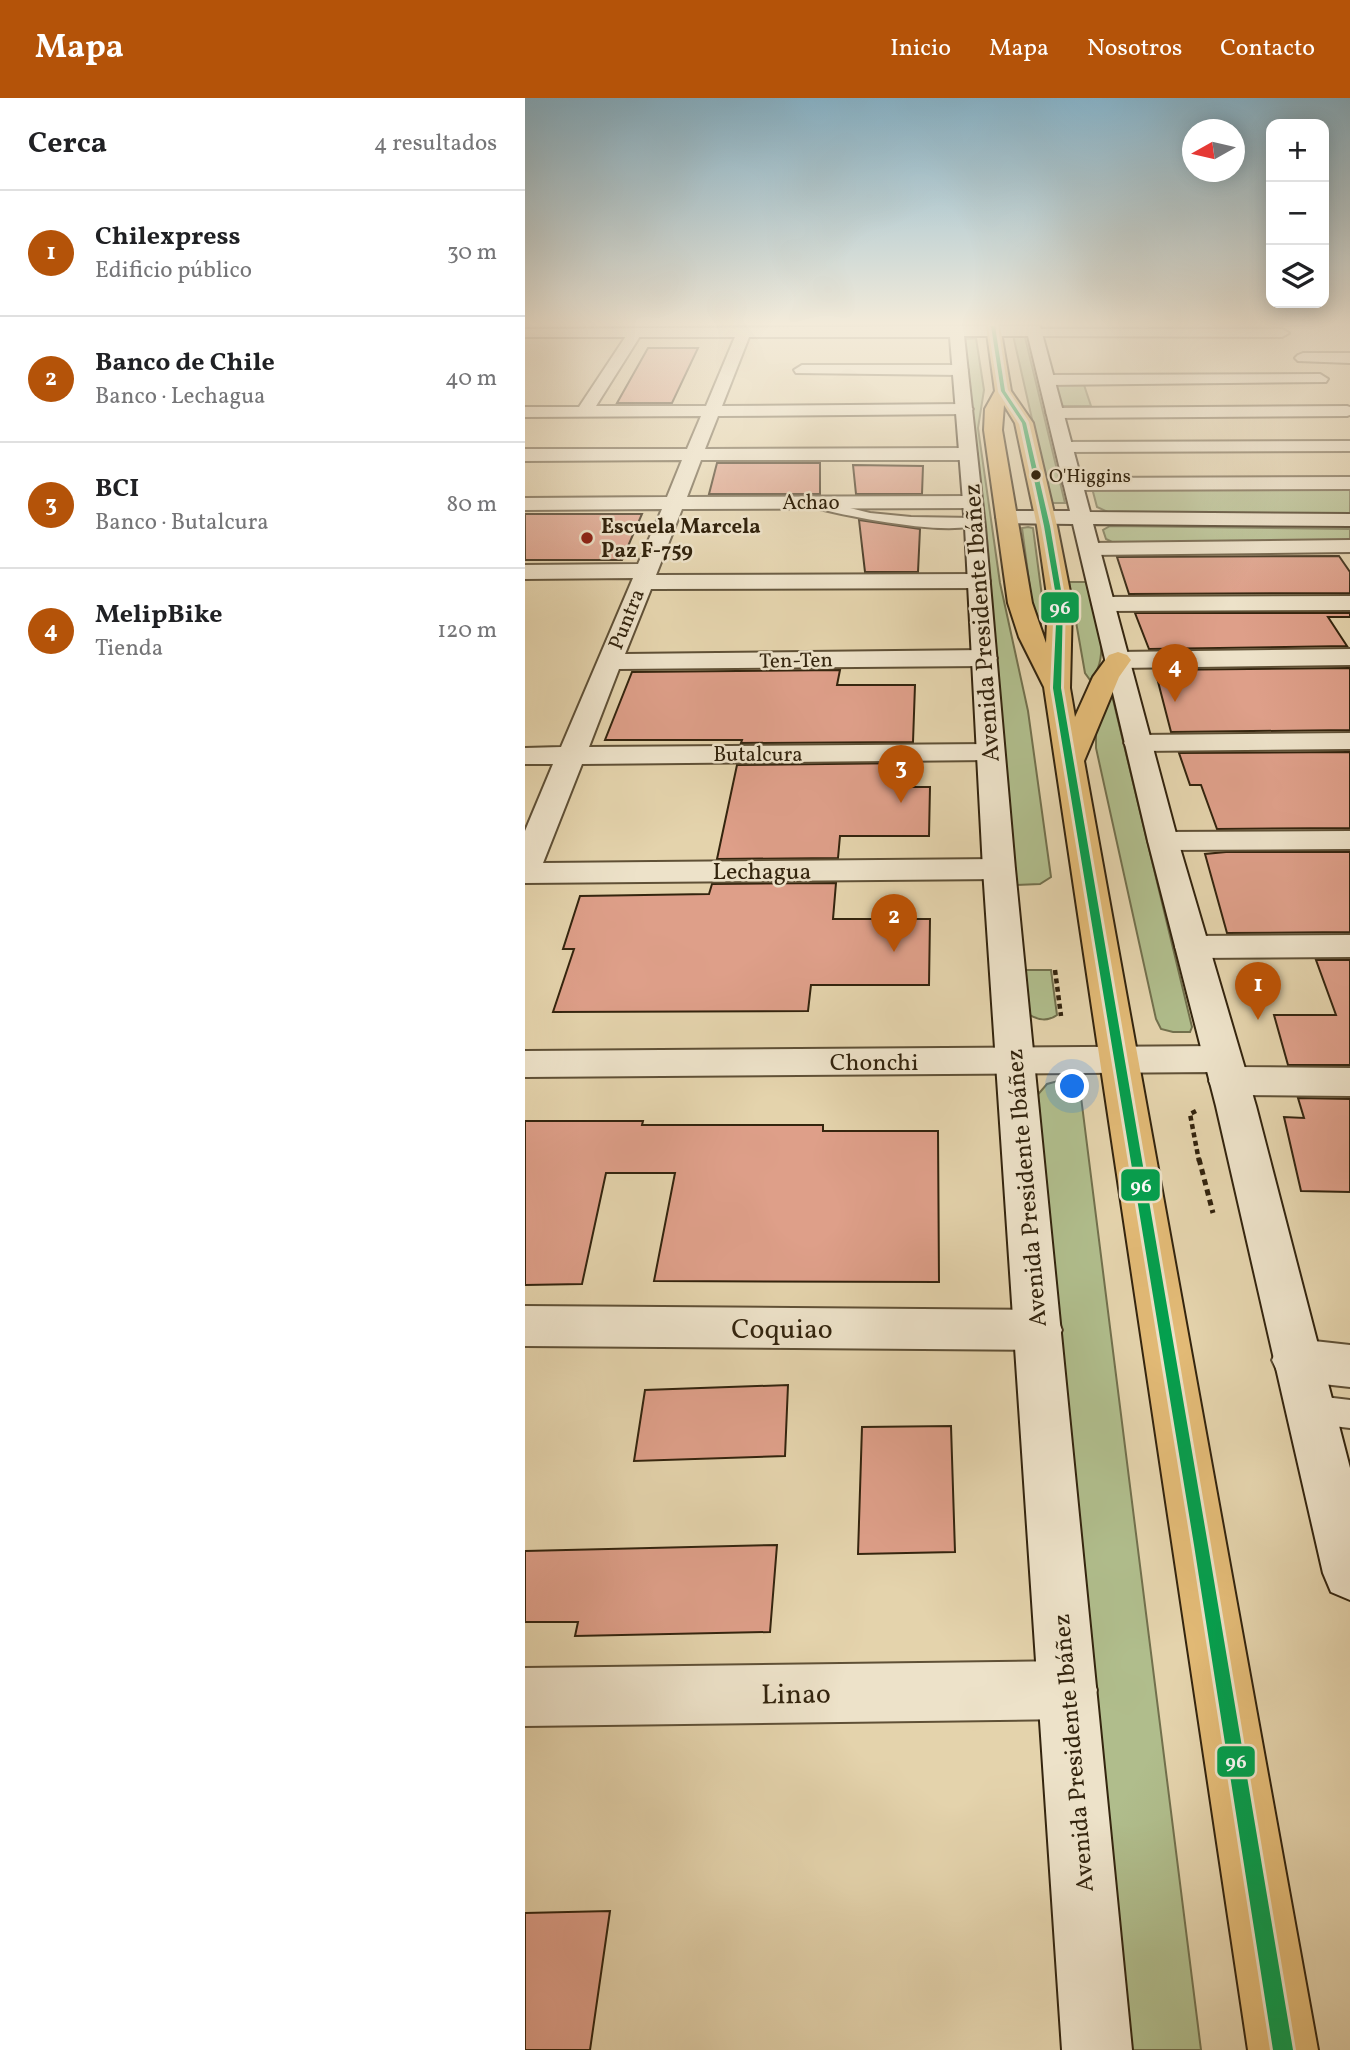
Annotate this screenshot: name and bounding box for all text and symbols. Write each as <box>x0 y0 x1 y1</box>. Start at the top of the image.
text: Mapa <box>35 26 124 72</box>
text: Inicio <box>890 32 951 66</box>
text: Mapa <box>989 32 1049 66</box>
text: Nosotros <box>1087 32 1182 66</box>
text: Contacto <box>1220 32 1315 66</box>
north arrow <box>1182 119 1245 182</box>
map controls <box>1266 119 1329 308</box>
button: + <box>1266 119 1329 182</box>
text: Cerca <box>28 123 107 165</box>
text: 4 resultados <box>374 128 497 160</box>
button: − <box>1266 182 1329 245</box>
text: Chilexpress <box>95 219 241 255</box>
text: 1 <box>46 237 56 269</box>
text: 30 m <box>447 237 497 269</box>
button: layers <box>1266 245 1329 308</box>
text: Edificio público <box>95 255 252 287</box>
text: Banco de Chile <box>95 345 275 381</box>
text: 2 <box>45 363 57 395</box>
text: 40 m <box>445 363 497 395</box>
text: Banco · Lechagua <box>95 381 266 413</box>
place label: O'Higgins <box>1049 464 1131 490</box>
marker: O'Higgins <box>1029 468 1043 482</box>
text: BCI <box>95 471 139 507</box>
street label: Avenida Presidente Ibáñez <box>956 483 1010 763</box>
text: 3 <box>45 489 57 521</box>
text: 80 m <box>447 489 497 521</box>
street label: Achao <box>782 489 840 518</box>
text: Banco · Butalcura <box>95 507 269 539</box>
place label: Escuela Marcela Paz F-759 <box>601 513 761 566</box>
marker: Escuela Marcela Paz F-759 <box>579 530 595 546</box>
street label: Puntra <box>602 585 653 654</box>
line badge: 96 <box>1040 591 1080 624</box>
text: 96 <box>1049 596 1071 622</box>
text: MelipBike <box>95 597 223 633</box>
text: 4 <box>44 615 58 647</box>
text: 120 m <box>437 615 497 647</box>
text: Tienda <box>95 633 163 665</box>
pin: 4 <box>1152 644 1198 702</box>
street label: Ten-Ten <box>759 646 833 677</box>
street label: Butalcura <box>713 741 803 770</box>
pin: 3 <box>878 745 924 803</box>
street label: Lechagua <box>713 856 811 890</box>
pin: 2 <box>871 894 917 952</box>
pin: 1 <box>1235 962 1281 1020</box>
street label: Chonchi <box>830 1047 918 1081</box>
street label: Avenida Presidente Ibáñez <box>999 1047 1057 1328</box>
your location <box>1055 1069 1089 1103</box>
line badge: 96 <box>1120 1168 1161 1202</box>
text: 96 <box>1130 1174 1152 1200</box>
street label: Coquiao <box>731 1311 833 1350</box>
street label: Avenida Presidente Ibáñez <box>1046 1612 1104 1893</box>
street label: Linao <box>761 1675 831 1716</box>
line badge: 96 <box>1216 1745 1256 1778</box>
text: 96 <box>1225 1750 1247 1776</box>

